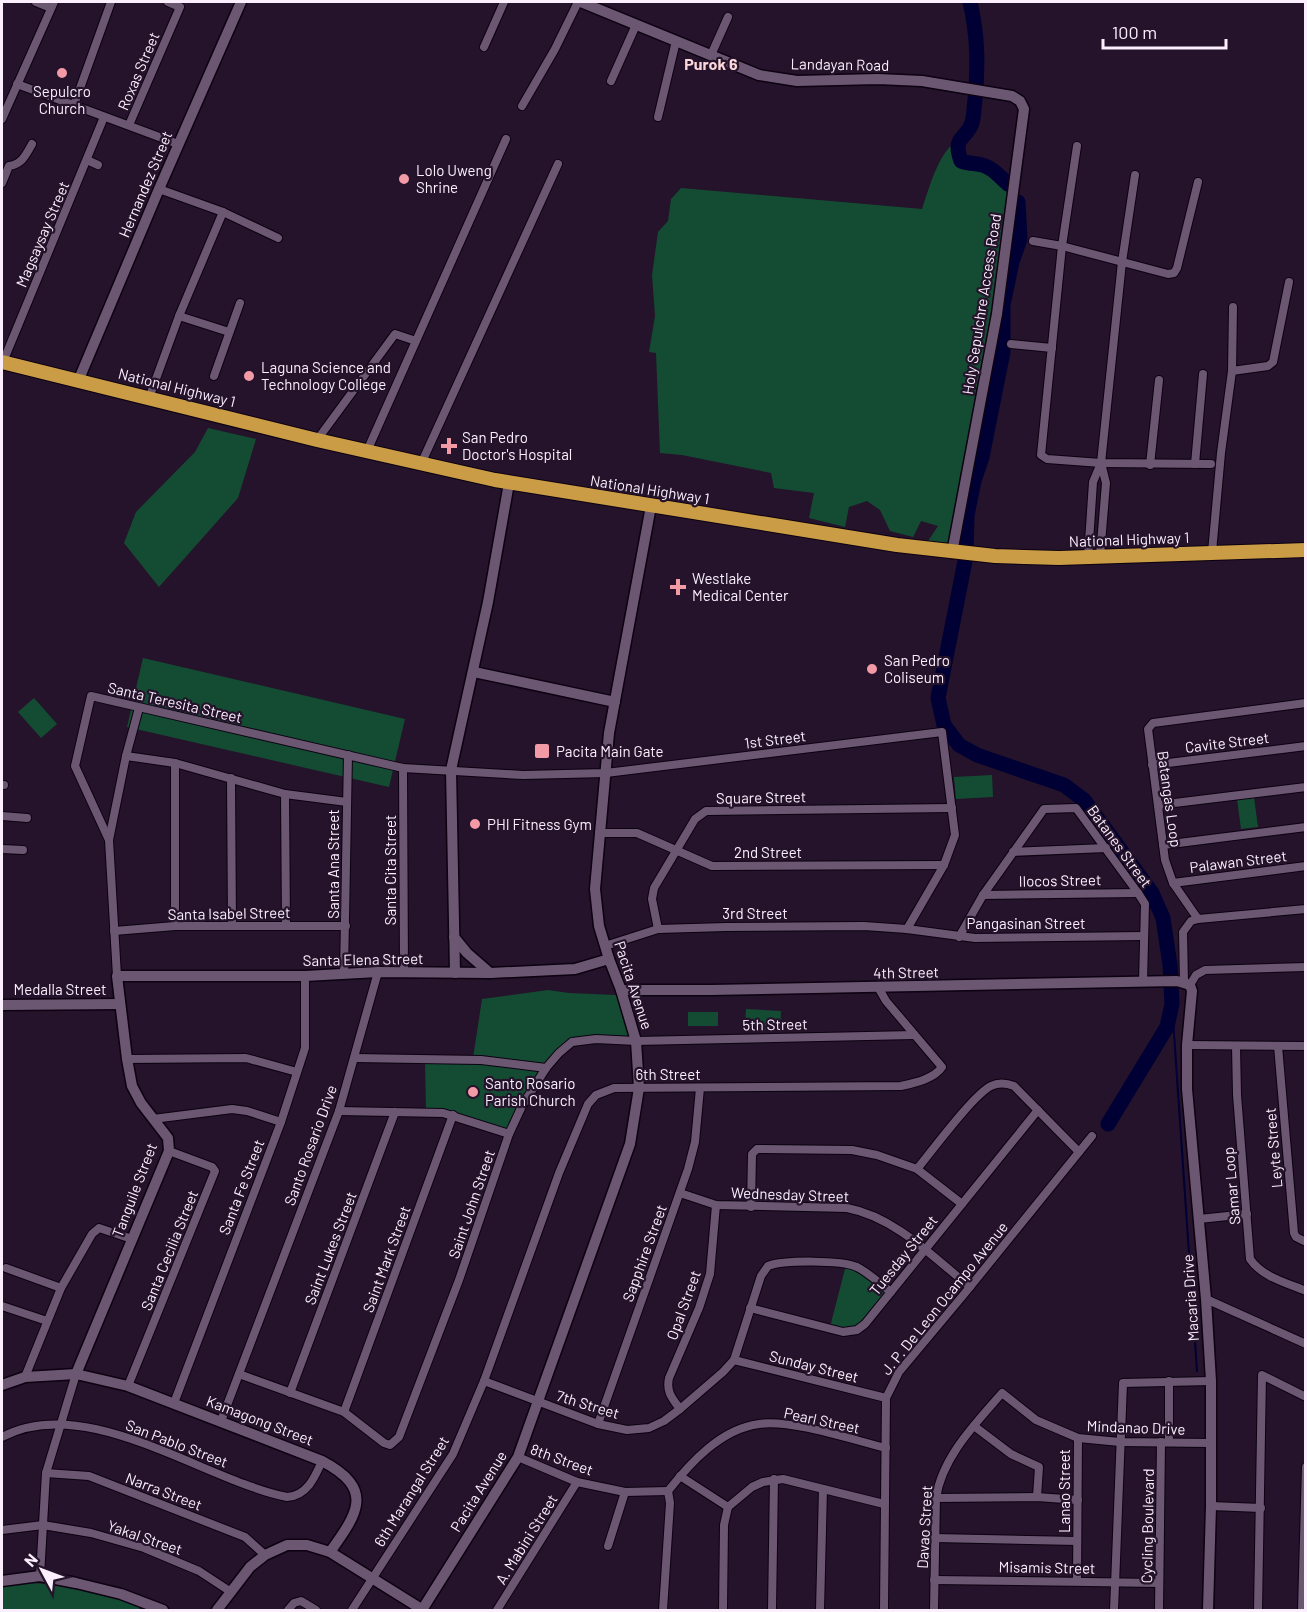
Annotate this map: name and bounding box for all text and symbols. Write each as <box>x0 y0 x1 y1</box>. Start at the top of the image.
scale bar <box>1103 12 1226 50</box>
text: 100 m <box>1112 21 1157 43</box>
street label: Roxas Street <box>113 29 163 113</box>
district label: Purok 6 <box>684 54 738 73</box>
street label: Landayan Road <box>791 54 889 74</box>
marker: Sepulcro Church <box>55 66 69 80</box>
place label: Sepulcro Church <box>33 82 91 117</box>
street label: Hernandez Street <box>114 128 176 240</box>
place label: Lolo Uweng Shrine <box>416 161 492 196</box>
marker: Lolo Uweng Shrine <box>397 172 411 186</box>
street label: Magsaysay Street <box>12 178 72 290</box>
street label: Holy Sepulchre Access Road <box>958 212 1004 396</box>
place label: Laguna Science and Technology College <box>261 358 391 393</box>
street label: National Highway 1 <box>116 364 238 410</box>
marker: Laguna Science and Technology College <box>242 369 256 383</box>
place label: San Pedro Doctor's Hospital <box>462 428 572 463</box>
marker: San Pedro Doctor's Hospital <box>440 437 458 455</box>
street label: National Highway 1 <box>589 471 711 507</box>
street label: National Highway 1 <box>1069 528 1189 550</box>
place label: Westlake Medical Center <box>692 569 789 604</box>
marker: Westlake Medical Center <box>669 578 687 596</box>
place label: San Pedro Coliseum <box>884 651 950 686</box>
marker: San Pedro Coliseum <box>865 662 879 676</box>
street label: Santa Teresita Street <box>106 678 244 726</box>
street label: 1st Street <box>743 726 807 752</box>
street label: Cavite Street <box>1184 728 1270 756</box>
marker: Pacita Main Gate <box>533 742 551 760</box>
place label: Pacita Main Gate <box>556 742 663 760</box>
street label: Batangas Loop <box>1154 750 1186 848</box>
street label: Square Street <box>716 787 806 807</box>
street label: Batanes Street <box>1084 801 1156 891</box>
street label: Santa Ana Street <box>324 809 342 919</box>
street label: Santa Cita Street <box>381 815 399 925</box>
place label: PHI Fitness Gym <box>487 815 592 833</box>
marker: PHI Fitness Gym <box>468 817 482 831</box>
street label: 2nd Street <box>734 843 802 861</box>
street label: Palawan Street <box>1188 846 1288 876</box>
street label: Ilocos Street <box>1019 870 1101 890</box>
street label: Santa Isabel Street <box>167 903 291 923</box>
street label: 3rd Street <box>722 904 788 922</box>
street label: Pangasinan Street <box>966 914 1086 932</box>
street label: Pacita Avenue <box>611 939 657 1031</box>
street label: Santa Elena Street <box>302 949 424 969</box>
street label: 4th Street <box>873 962 939 982</box>
street label: Medalla Street <box>13 980 107 998</box>
street label: 5th Street <box>742 1014 808 1034</box>
street label: 6th Street <box>635 1065 701 1083</box>
place label: Santo Rosario Parish Church <box>485 1074 576 1109</box>
street label: Santo Rosario Drive <box>280 1082 340 1208</box>
marker: Santo Rosario Parish Church <box>466 1085 480 1099</box>
street label: Leyte Street <box>1261 1107 1285 1189</box>
street label: Santa Fe Street <box>215 1137 267 1237</box>
street label: Tanguile Street <box>108 1140 160 1240</box>
street label: Samar Loop <box>1219 1146 1243 1226</box>
street label: Saint John Street <box>444 1147 498 1261</box>
street label: Wednesday Street <box>731 1183 849 1205</box>
street label: Santa Cecilia Street <box>137 1187 201 1313</box>
street label: Saint Lukes Street <box>300 1189 360 1307</box>
street label: Sapphire Street <box>618 1202 670 1304</box>
street label: Saint Mark Street <box>358 1203 414 1315</box>
street label: Tuesday Street <box>865 1211 941 1299</box>
street label: J. P. De Leon Ocampo Avenue <box>877 1218 1011 1378</box>
street label: Macaria Drive <box>1178 1254 1202 1342</box>
street label: Opal Street <box>662 1268 704 1342</box>
street label: Sunday Street <box>767 1346 861 1386</box>
street label: 7th Street <box>554 1386 622 1422</box>
street label: Kamagong Street <box>204 1391 316 1449</box>
street label: Pearl Street <box>782 1403 862 1437</box>
street label: San Pablo Street <box>123 1415 231 1471</box>
street label: Mindanao Drive <box>1086 1416 1186 1438</box>
street label: 6th Marangal Street <box>370 1432 452 1550</box>
street label: 8th Street <box>528 1439 596 1479</box>
street label: Pacita Avenue <box>446 1447 510 1535</box>
street label: Lanao Street <box>1055 1449 1073 1533</box>
street label: Narra Street <box>123 1468 205 1514</box>
street label: Cycling Boulevard <box>1137 1468 1157 1584</box>
street label: Davao Street <box>913 1485 935 1569</box>
street label: A. Mabini Street <box>491 1491 561 1587</box>
street label: Yakal Street <box>105 1516 185 1558</box>
north arrow <box>12 1540 72 1600</box>
text: N <box>20 1550 41 1570</box>
street label: Misamis Street <box>998 1557 1096 1577</box>

